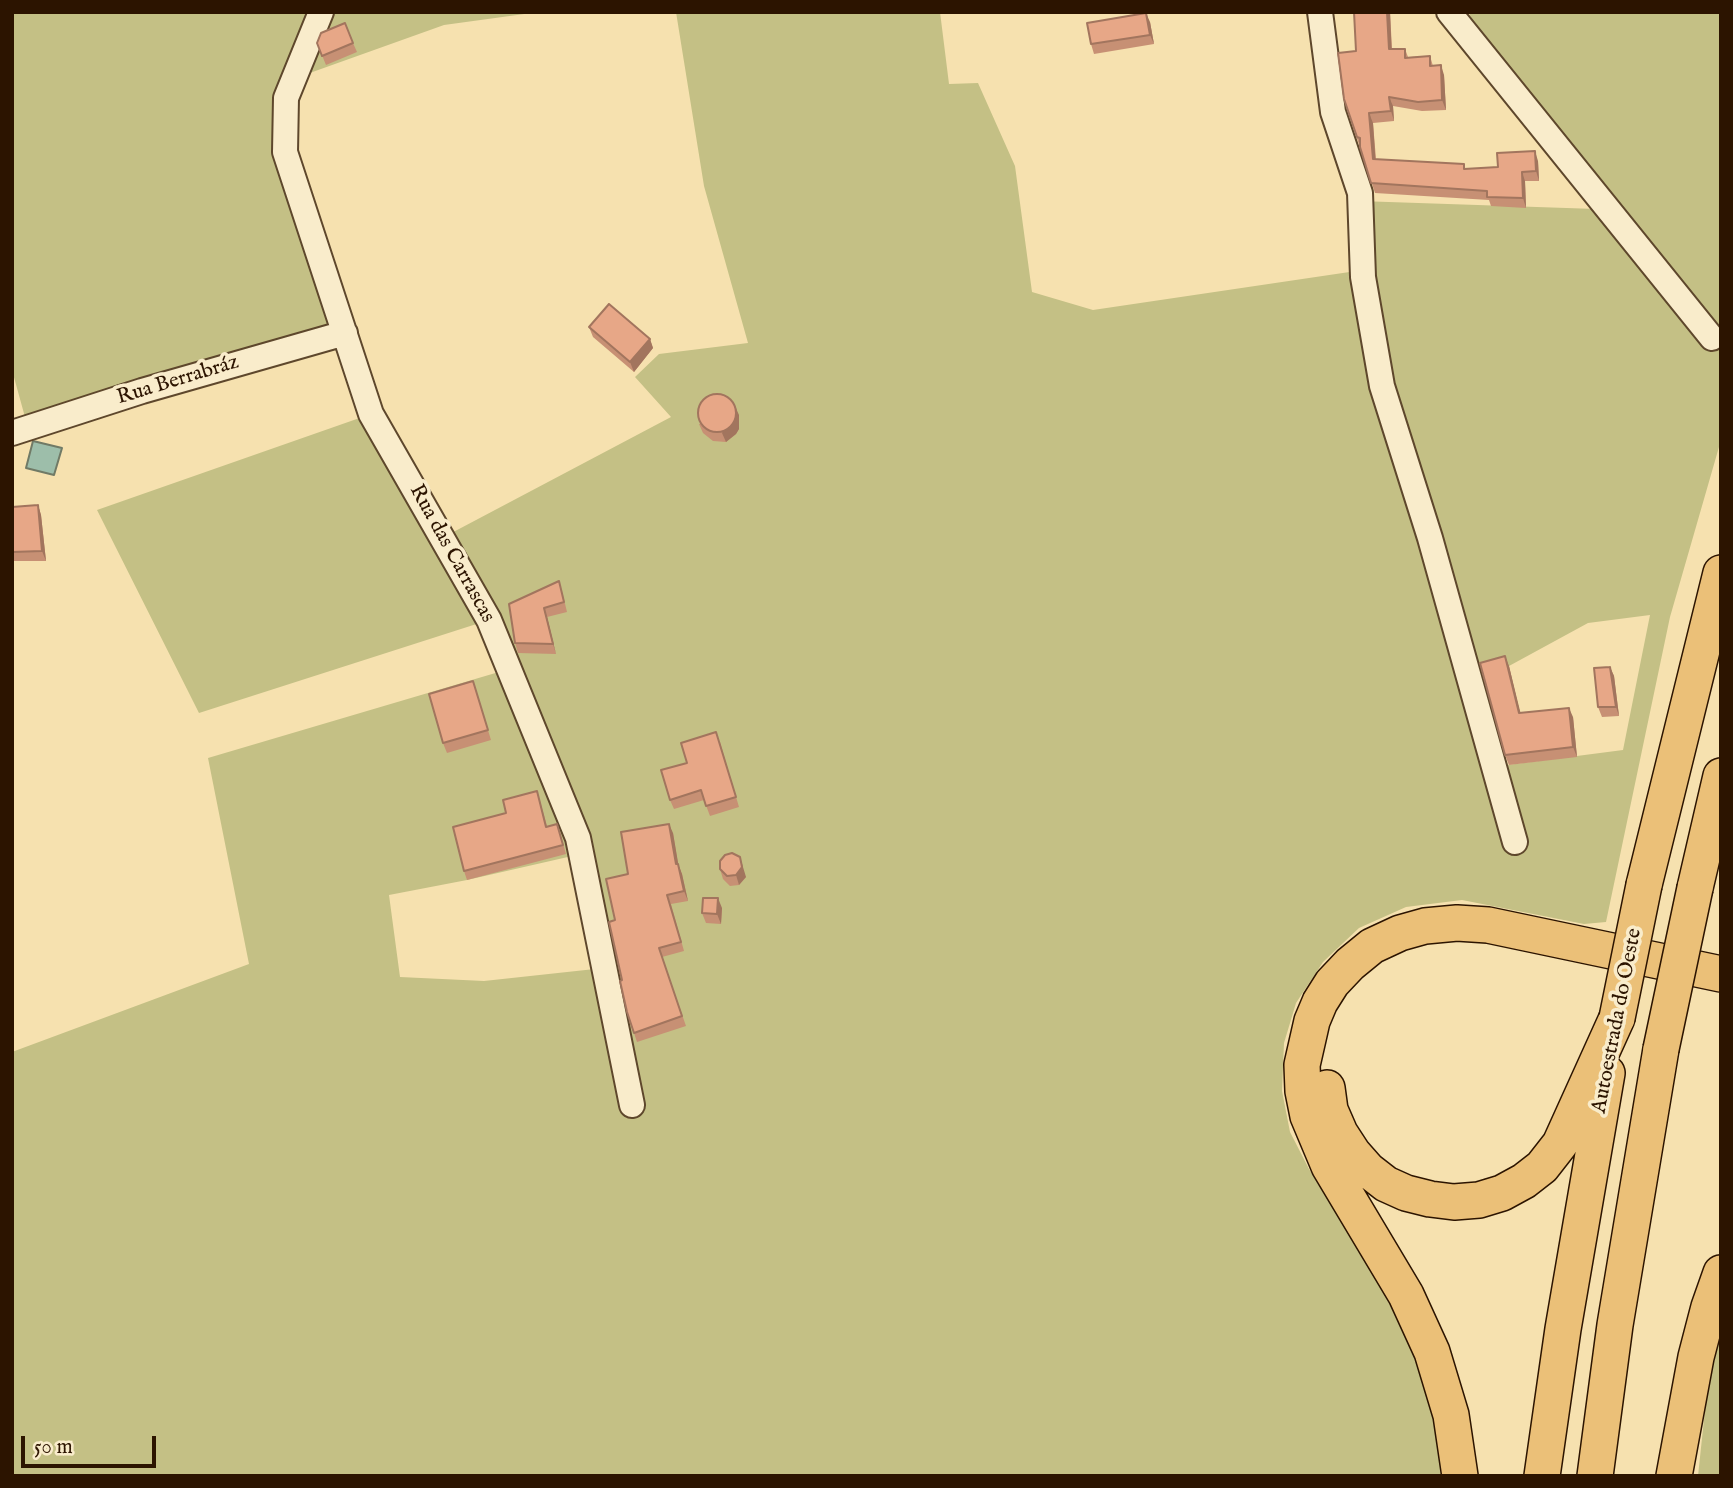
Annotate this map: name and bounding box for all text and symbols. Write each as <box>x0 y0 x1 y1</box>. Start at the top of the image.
street label: Rua Berrabráz <box>114 351 242 411</box>
street label: Rua das Carrascas <box>403 481 499 627</box>
street label: Autoestrada do Oeste <box>1588 926 1648 1116</box>
scale bar <box>24 1422 159 1466</box>
text: 50 m <box>34 1434 73 1461</box>

